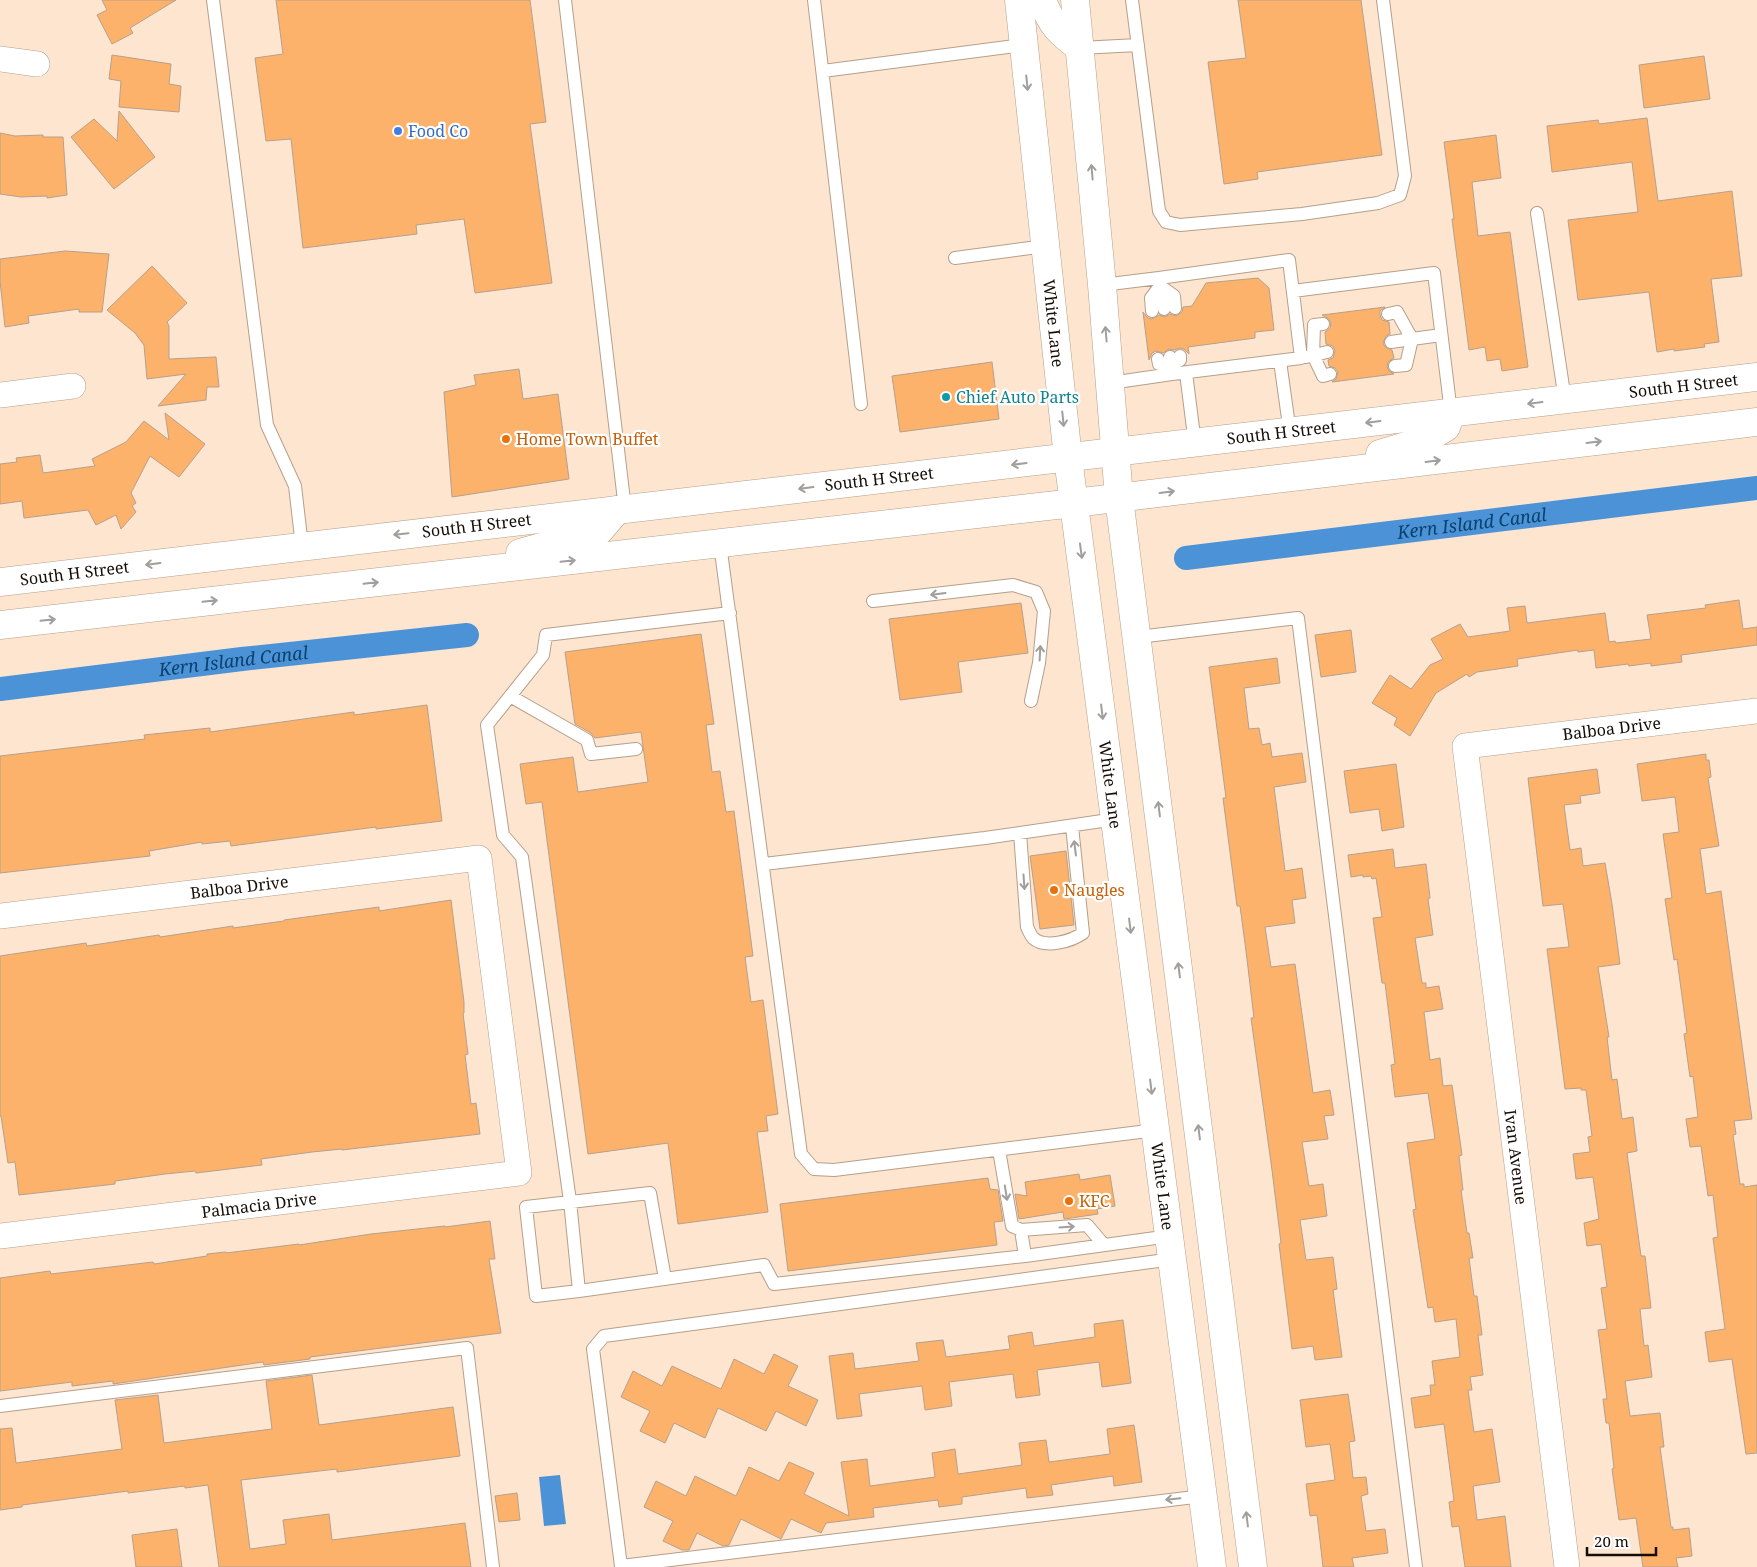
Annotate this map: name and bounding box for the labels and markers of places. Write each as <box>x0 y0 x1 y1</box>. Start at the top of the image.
place label: Food Co <box>408 120 468 142</box>
marker: Food Co <box>392 125 404 137</box>
place label: Chief Auto Parts <box>956 386 1079 408</box>
marker: Chief Auto Parts <box>940 391 952 403</box>
place label: Home Town Buffet <box>516 428 659 450</box>
marker: Home Town Buffet <box>500 433 512 445</box>
place label: Naugles <box>1064 879 1125 901</box>
marker: Naugles <box>1048 884 1060 896</box>
place label: KFC <box>1079 1190 1110 1212</box>
marker: KFC <box>1063 1195 1075 1207</box>

